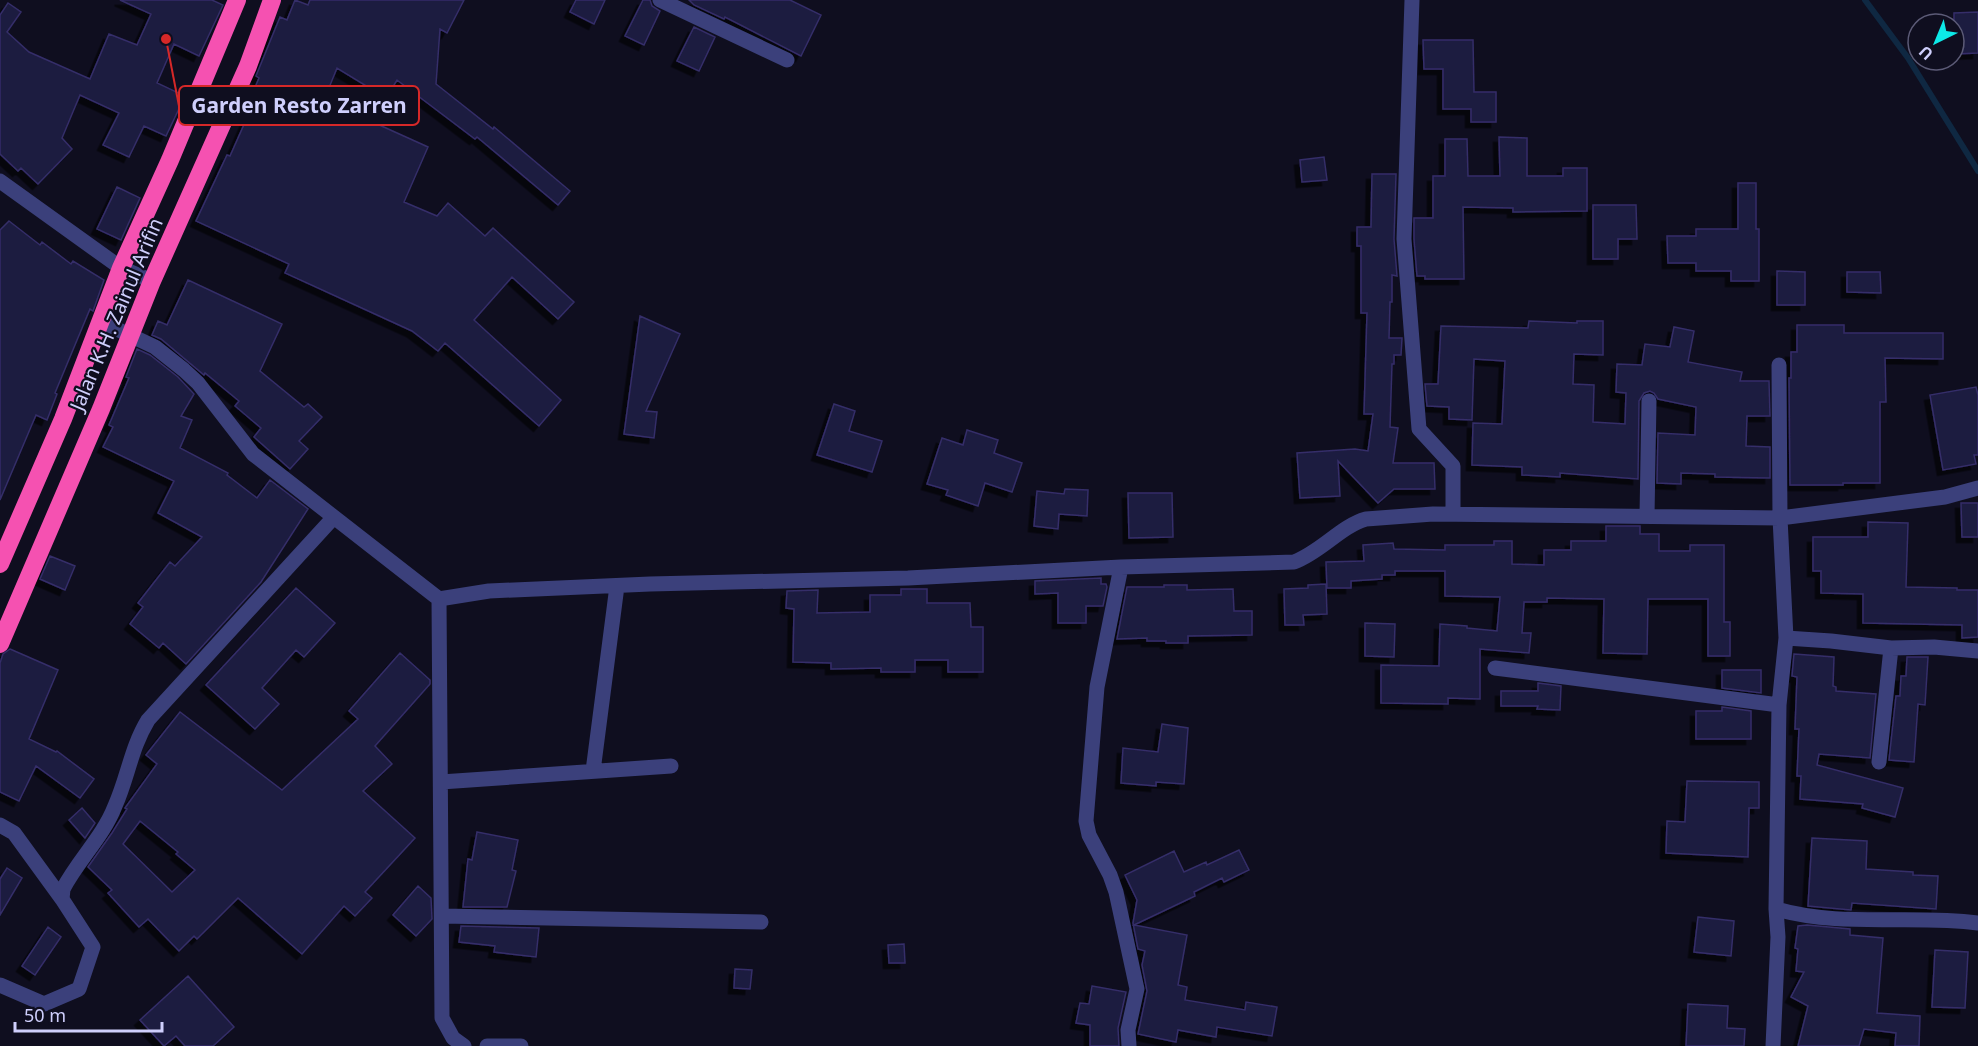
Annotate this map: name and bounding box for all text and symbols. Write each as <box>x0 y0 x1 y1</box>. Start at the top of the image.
north arrow <box>1906 12 1966 72</box>
text: U <box>1914 41 1938 65</box>
callout: Garden Resto Zarren <box>179 86 419 125</box>
text: Garden Resto Zarren <box>191 91 407 119</box>
street label: Jalan K.H. Zainul Arifin <box>62 213 169 417</box>
scale bar <box>15 995 162 1033</box>
text: 50 m <box>24 1003 66 1027</box>

